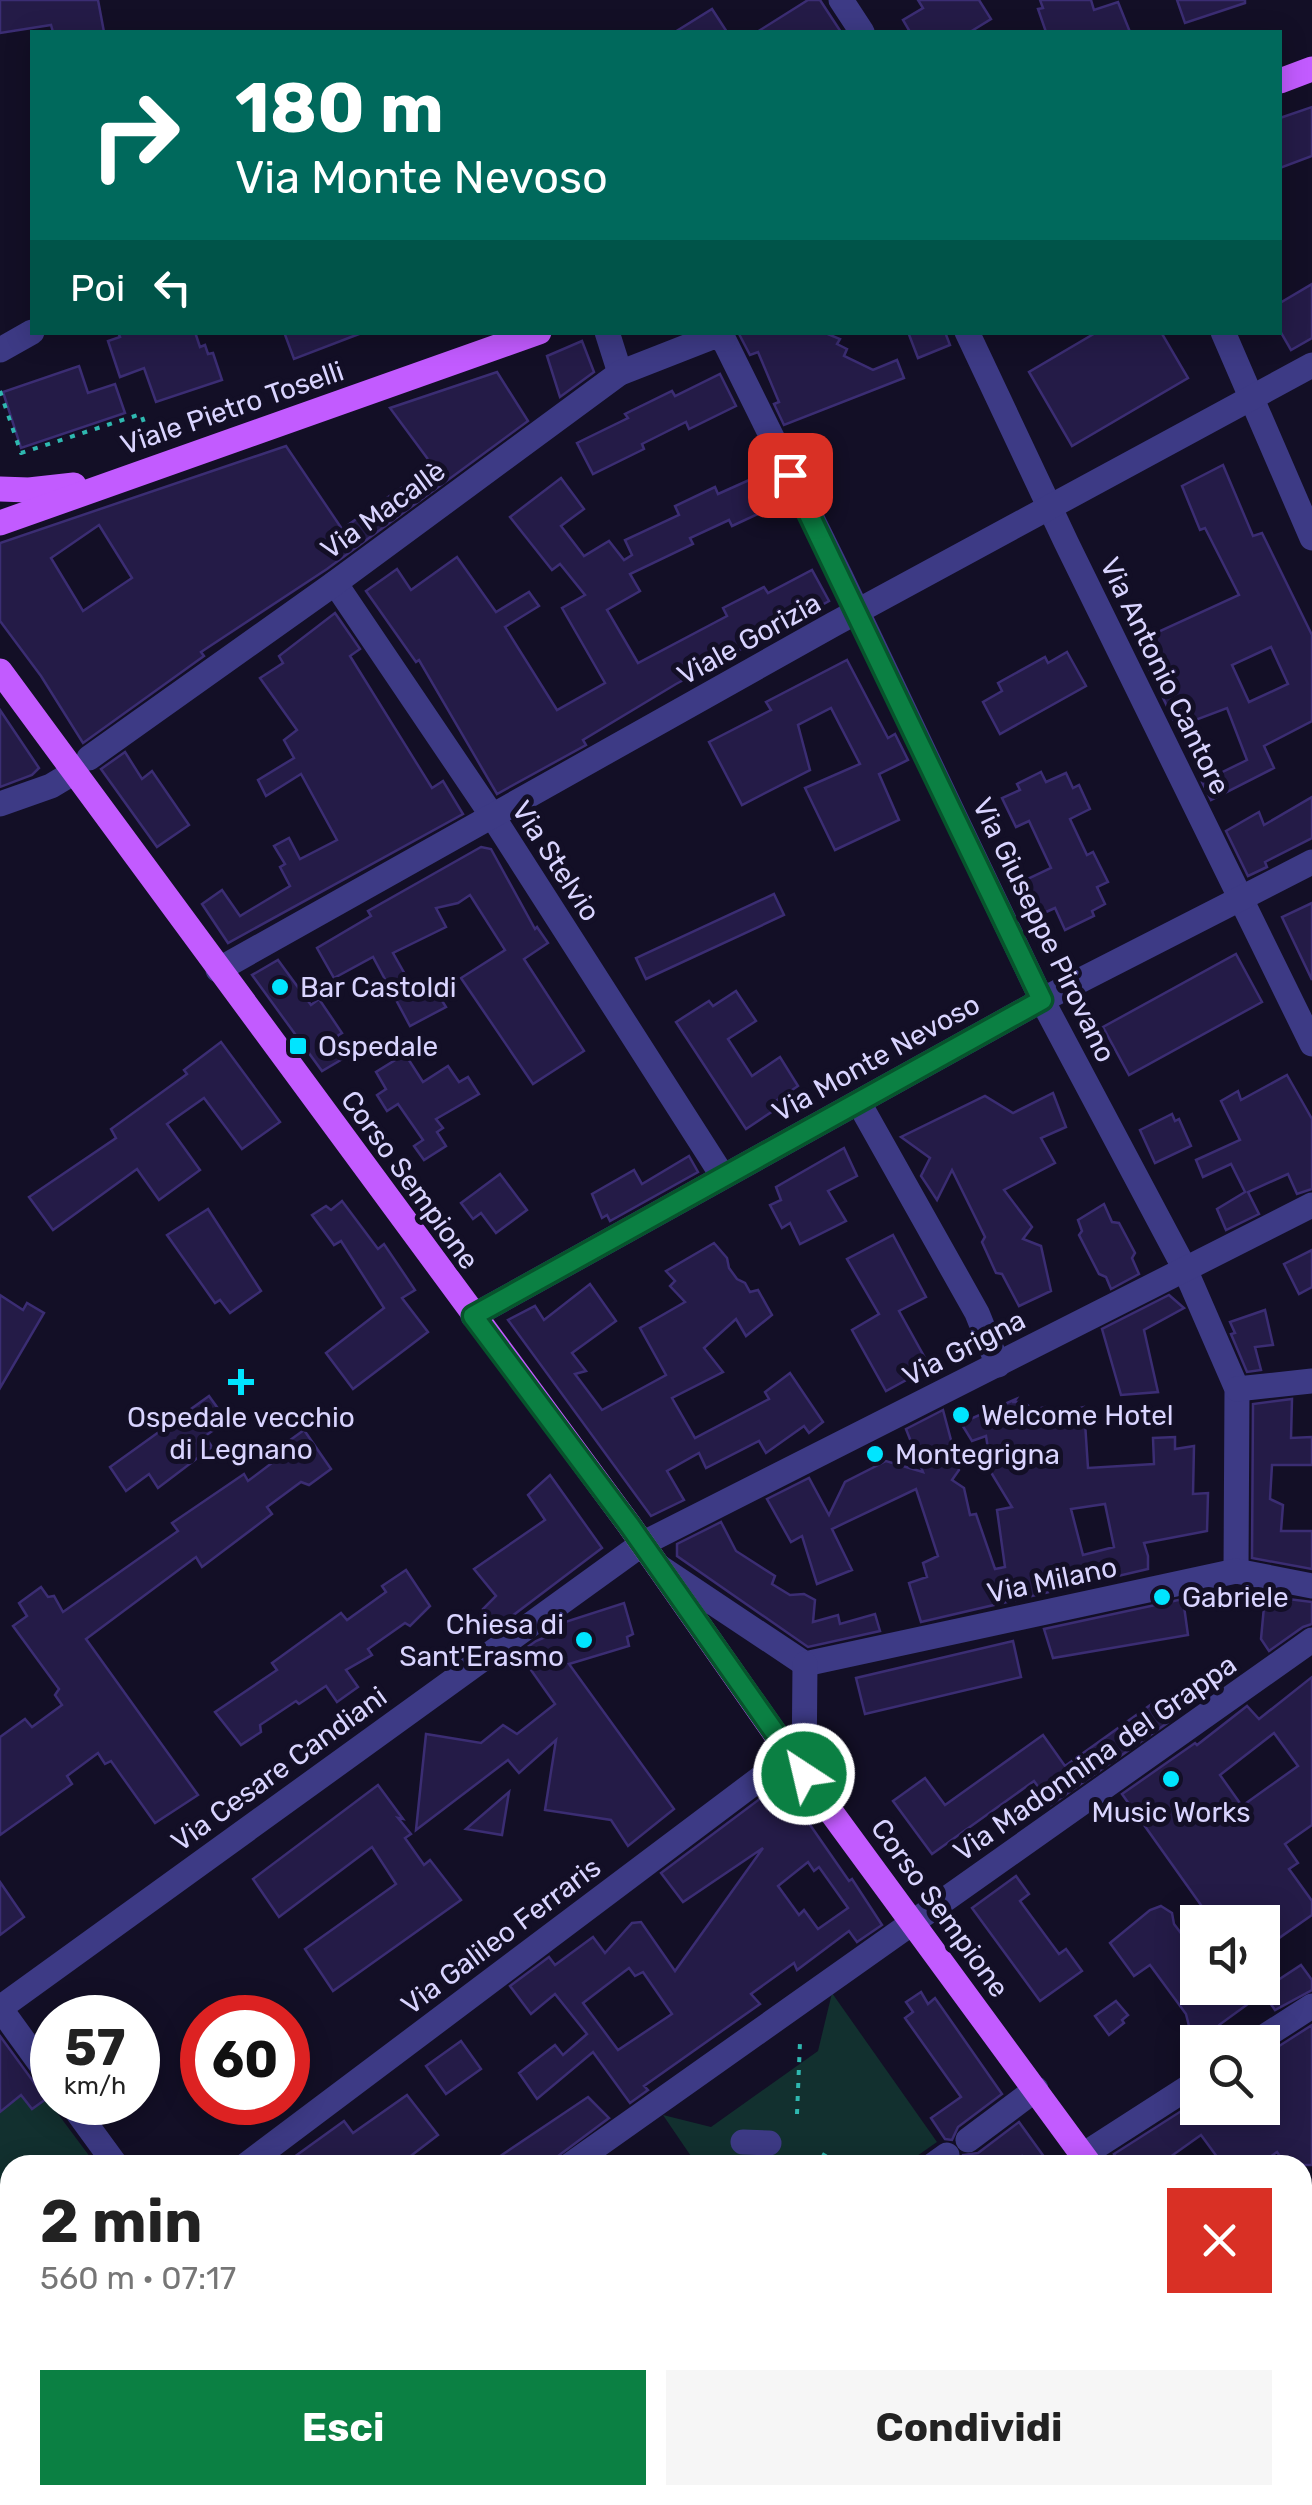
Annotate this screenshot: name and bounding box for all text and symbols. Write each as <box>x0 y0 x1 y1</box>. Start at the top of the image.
text: 180 m <box>235 67 444 150</box>
icon: right <box>70 70 200 200</box>
text: Via Monte Nevoso <box>235 151 608 204</box>
icon: left <box>145 260 200 315</box>
text: Poi <box>70 265 125 311</box>
street label: Viale Pietro Toselli <box>116 354 348 462</box>
pin <box>748 433 833 518</box>
icon: arrive <box>763 448 818 503</box>
street label: Via Macallè <box>315 454 451 566</box>
street label: Via Antonio Cantore <box>1093 552 1237 800</box>
street label: Viale Gorizia <box>672 586 826 692</box>
street label: Via Giuseppe Pirovano <box>966 792 1122 1068</box>
street label: Via Stelvio <box>505 795 607 927</box>
place label: Bar Castoldi <box>300 971 457 1004</box>
marker: Bar Castoldi <box>269 976 291 998</box>
street label: Via Monte Nevoso <box>767 987 985 1129</box>
place label: Ospedale <box>318 1030 438 1063</box>
marker: Ospedale <box>287 1035 309 1057</box>
street label: Corso Sempione <box>334 1084 486 1276</box>
street label: Via Grigna <box>897 1303 1031 1393</box>
marker: Ospedale vecchio di Legnano <box>228 1369 254 1395</box>
place label: Welcome Hotel <box>981 1399 1174 1432</box>
place label: Ospedale vecchio di Legnano <box>127 1401 355 1466</box>
marker: Welcome Hotel <box>950 1404 972 1426</box>
place label: Montegrigna <box>895 1438 1060 1471</box>
marker: Montegrigna <box>864 1443 886 1465</box>
street label: Via Milano <box>984 1550 1120 1610</box>
place label: Gabriele <box>1182 1581 1289 1614</box>
marker: Gabriele <box>1151 1586 1173 1608</box>
place label: Chiesa di Sant'Erasmo <box>399 1608 564 1673</box>
marker: Chiesa di Sant'Erasmo <box>573 1629 595 1651</box>
street label: Via Madonnina del Grappa <box>947 1648 1243 1868</box>
street label: Via Cesare Candiani <box>165 1680 393 1858</box>
position arrow <box>752 1722 856 1826</box>
marker: Music Works <box>1160 1768 1182 1790</box>
place label: Music Works <box>1091 1796 1251 1829</box>
street label: Corso Sempione <box>864 1812 1016 2004</box>
street label: Via Galileo Ferraris <box>395 1850 607 2022</box>
map controls <box>1180 1905 1280 2125</box>
button: sound <box>1180 1905 1280 2005</box>
speed limit sign: 60 <box>180 1995 310 2125</box>
text: 57 <box>65 2018 125 2078</box>
button: search <box>1180 2025 1280 2125</box>
text: km/h <box>64 2071 126 2100</box>
text: 2 min <box>40 2186 202 2257</box>
button: close <box>1167 2188 1272 2293</box>
text: 560 m · 07:17 <box>40 2259 236 2297</box>
button: Esci <box>40 2370 646 2485</box>
button: Condividi <box>666 2370 1272 2485</box>

